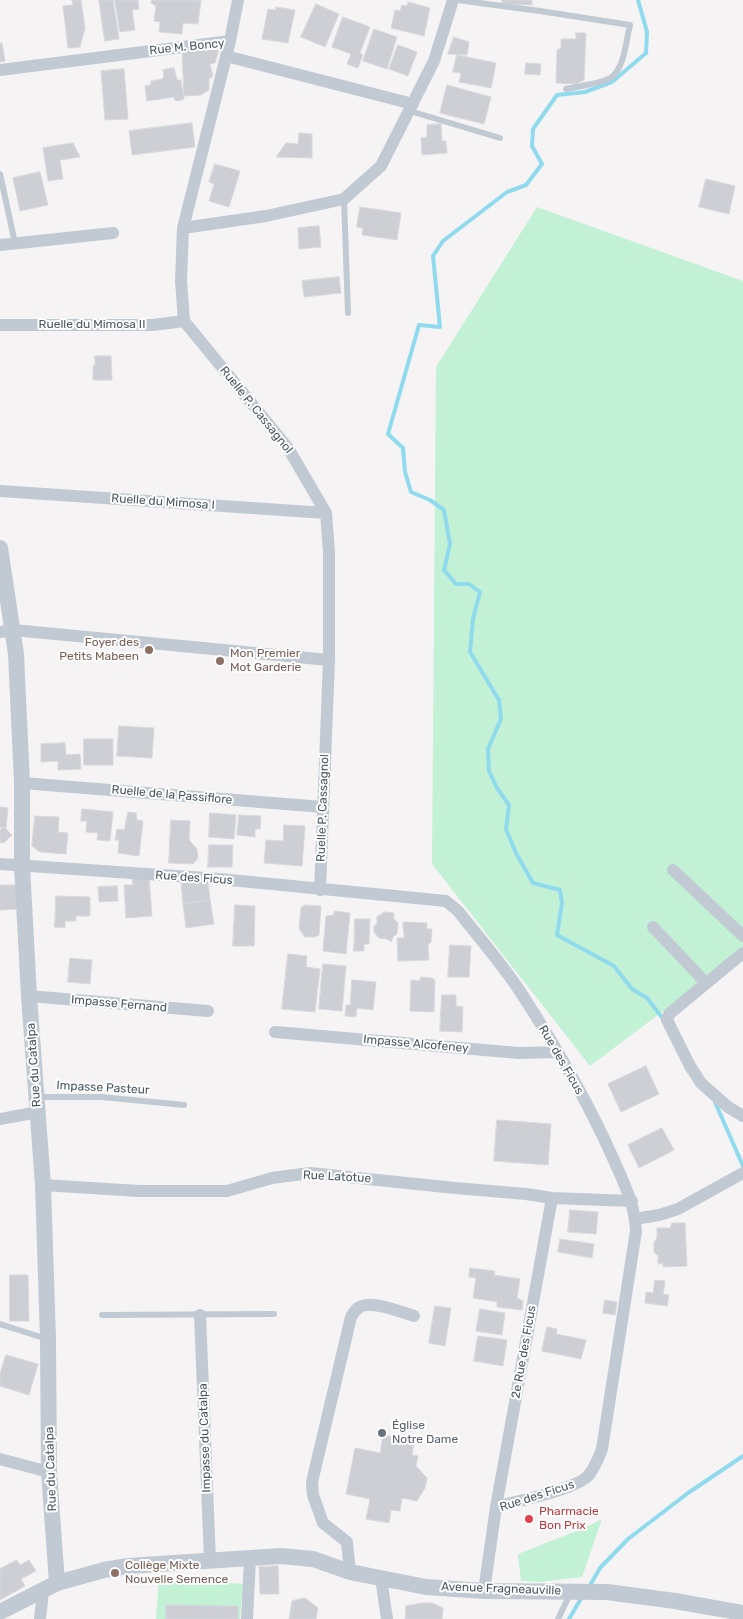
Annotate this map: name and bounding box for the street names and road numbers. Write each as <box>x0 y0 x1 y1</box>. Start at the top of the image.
street label: Rue M. Boncy <box>149 36 225 58</box>
street label: Ruelle du Mimosa II <box>39 318 145 332</box>
street label: Ruelle P. Cassagnol <box>216 364 296 456</box>
street label: Ruelle du Mimosa I <box>111 491 215 513</box>
street label: Ruelle P. Cassagnol <box>314 754 332 862</box>
street label: Ruelle de la Passiflore <box>111 783 233 807</box>
street label: Rue des Ficus <box>155 868 233 888</box>
street label: Impasse Fernand <box>71 993 167 1015</box>
street label: Rue du Catalpa <box>24 1022 44 1108</box>
street label: Rue des Ficus <box>535 1023 587 1097</box>
street label: Impasse Alcofeney <box>363 1032 469 1056</box>
street label: Impasse Pasteur <box>56 1078 150 1098</box>
street label: Rue Latotue <box>303 1168 371 1186</box>
street label: 2e Rue des Ficus <box>509 1304 539 1400</box>
street label: Impasse du Catalpa <box>196 1383 214 1493</box>
street label: Rue du Catalpa <box>42 1426 60 1512</box>
street label: Rue des Ficus <box>498 1477 576 1515</box>
street label: Avenue Fragneauville <box>441 1580 561 1598</box>

